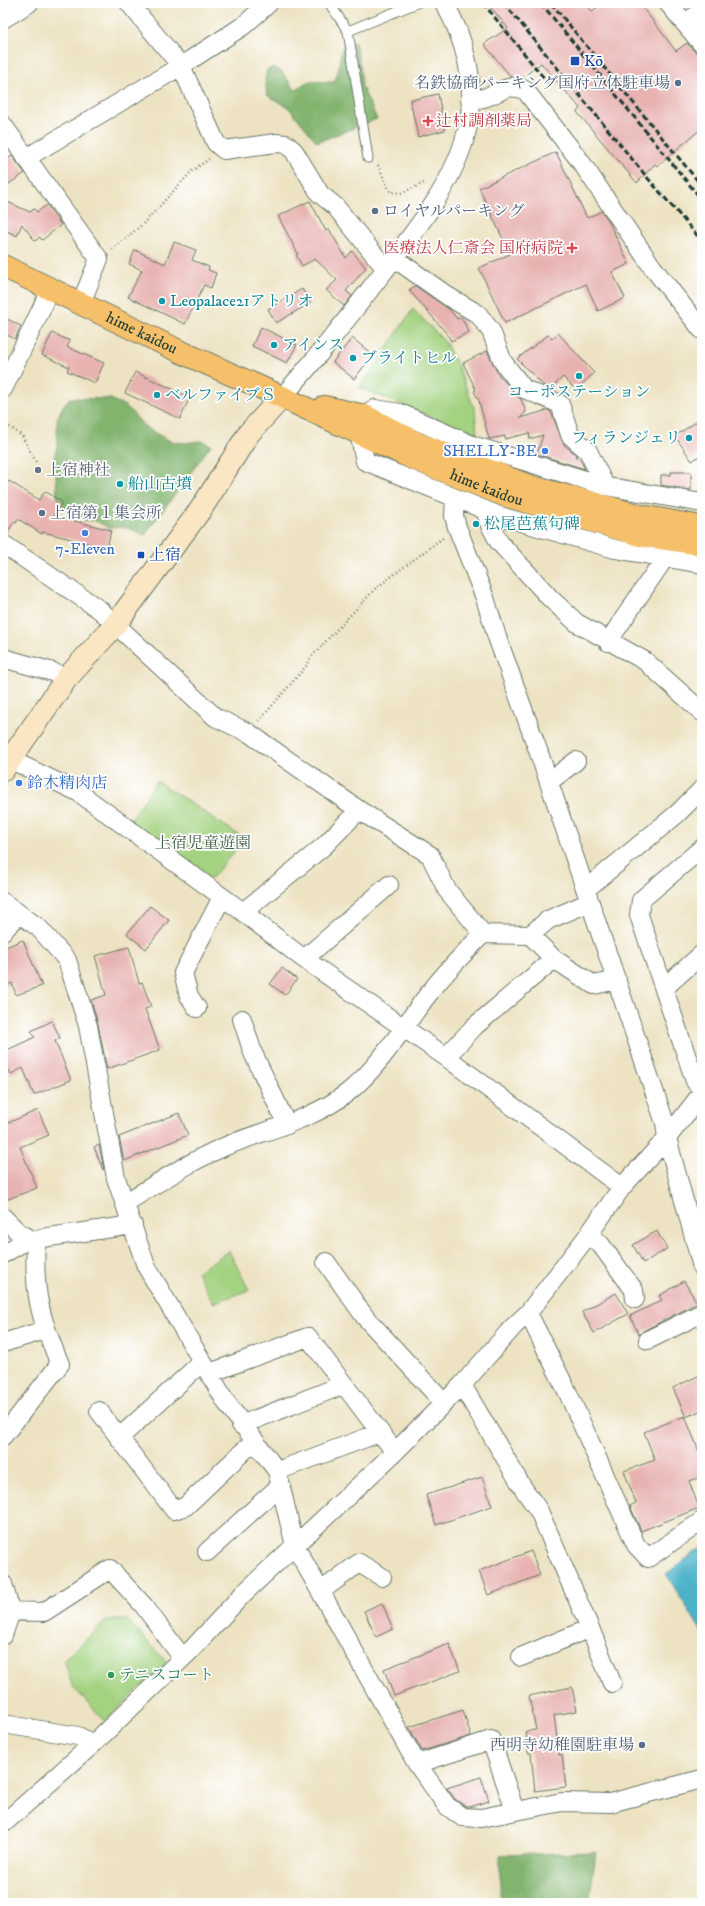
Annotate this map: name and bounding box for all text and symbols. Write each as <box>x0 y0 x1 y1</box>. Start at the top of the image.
place label: Kō <box>584 51 603 71</box>
marker: Kō <box>569 55 581 67</box>
place label: 名鉄協商パーキング国府立体駐車場 <box>414 73 670 93</box>
marker: 名鉄協商パーキング国府立体駐車場 <box>673 78 683 88</box>
place label: 辻村調剤薬局 <box>436 111 532 131</box>
marker: 辻村調剤薬局 <box>423 116 433 126</box>
place label: ロイヤルパーキング <box>383 201 525 221</box>
marker: ロイヤルパーキング <box>370 206 380 216</box>
place label: 医療法人仁斎会 国府病院 <box>384 238 563 258</box>
marker: 医療法人仁斎会 国府病院 <box>566 242 578 254</box>
place label: Leopalace21アトリオ <box>170 291 313 311</box>
marker: Leopalace21アトリオ <box>157 296 167 306</box>
street label: hime kaidou <box>103 307 181 359</box>
place label: アインス <box>282 335 344 355</box>
marker: アインス <box>269 340 279 350</box>
place label: ブライトヒル <box>361 348 457 368</box>
marker: ブライトヒル <box>348 353 358 363</box>
marker: コーポステーション <box>574 371 584 381</box>
place label: コーポステーション <box>507 382 651 402</box>
place label: ベルファイブＳ <box>165 385 276 405</box>
marker: ベルファイブＳ <box>152 390 162 400</box>
place label: フィランジェリ <box>571 428 681 448</box>
marker: フィランジェリ <box>684 433 694 443</box>
place label: SHELLY-BE <box>443 441 537 461</box>
marker: SHELLY-BE <box>540 446 550 456</box>
place label: 上宿神社 <box>46 460 110 480</box>
street label: hime kaidou <box>447 464 526 510</box>
marker: 上宿神社 <box>33 465 43 475</box>
place label: 船山古墳 <box>128 474 192 494</box>
marker: 船山古墳 <box>115 479 125 489</box>
place label: 上宿第１集会所 <box>50 503 162 523</box>
marker: 上宿第１集会所 <box>37 508 47 518</box>
place label: 松尾芭蕉句碑 <box>484 514 580 534</box>
marker: 松尾芭蕉句碑 <box>471 519 481 529</box>
marker: 7-Eleven <box>80 528 90 538</box>
place label: 7-Eleven <box>55 539 115 559</box>
place label: 上宿 <box>149 545 181 565</box>
marker: 上宿 <box>136 550 146 560</box>
place label: 鈴木精肉店 <box>26 773 107 793</box>
marker: 鈴木精肉店 <box>14 778 24 788</box>
park label: 上宿児童遊園 <box>155 833 251 853</box>
place label: テニスコート <box>119 1665 214 1685</box>
marker: テニスコート <box>106 1670 116 1680</box>
place label: 西明寺幼稚園駐車場 <box>490 1735 634 1755</box>
marker: 西明寺幼稚園駐車場 <box>637 1740 647 1750</box>

